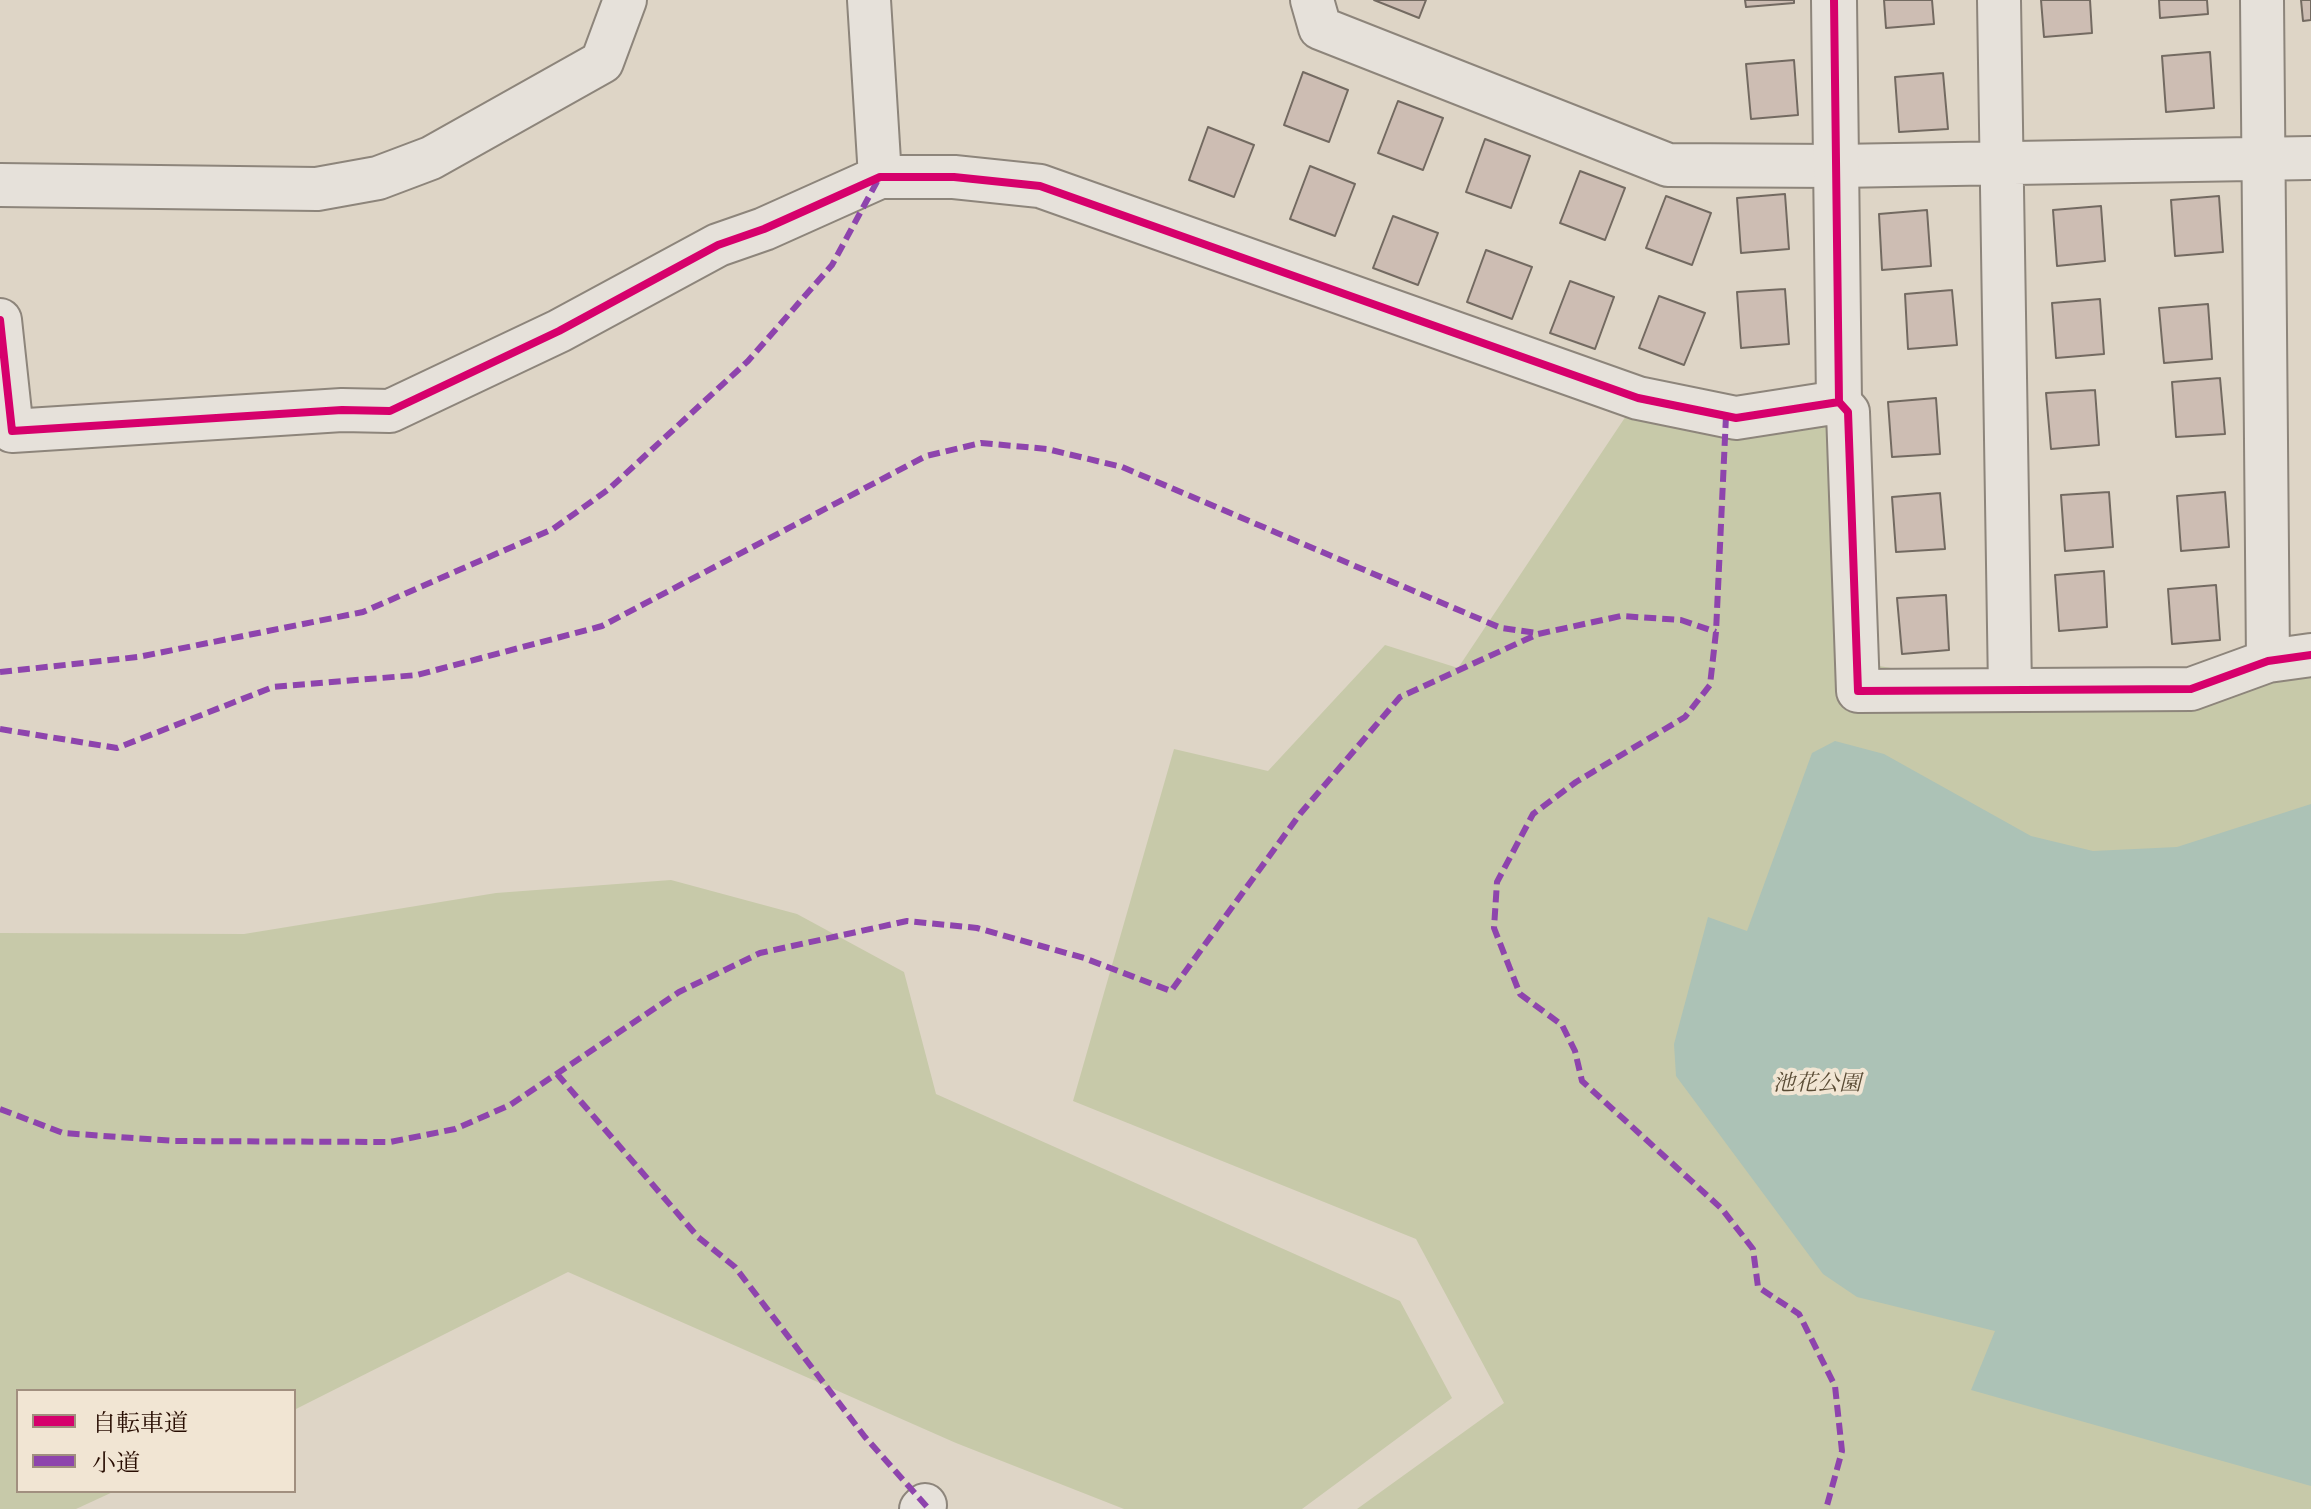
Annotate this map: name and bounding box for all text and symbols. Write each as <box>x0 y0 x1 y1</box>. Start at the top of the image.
park label: 池花公園 <box>1773 1072 1861 1098</box>
legend <box>16 1389 296 1493</box>
text: 自転車道 <box>92 1407 188 1439</box>
text: 小道 <box>92 1447 140 1479</box>

